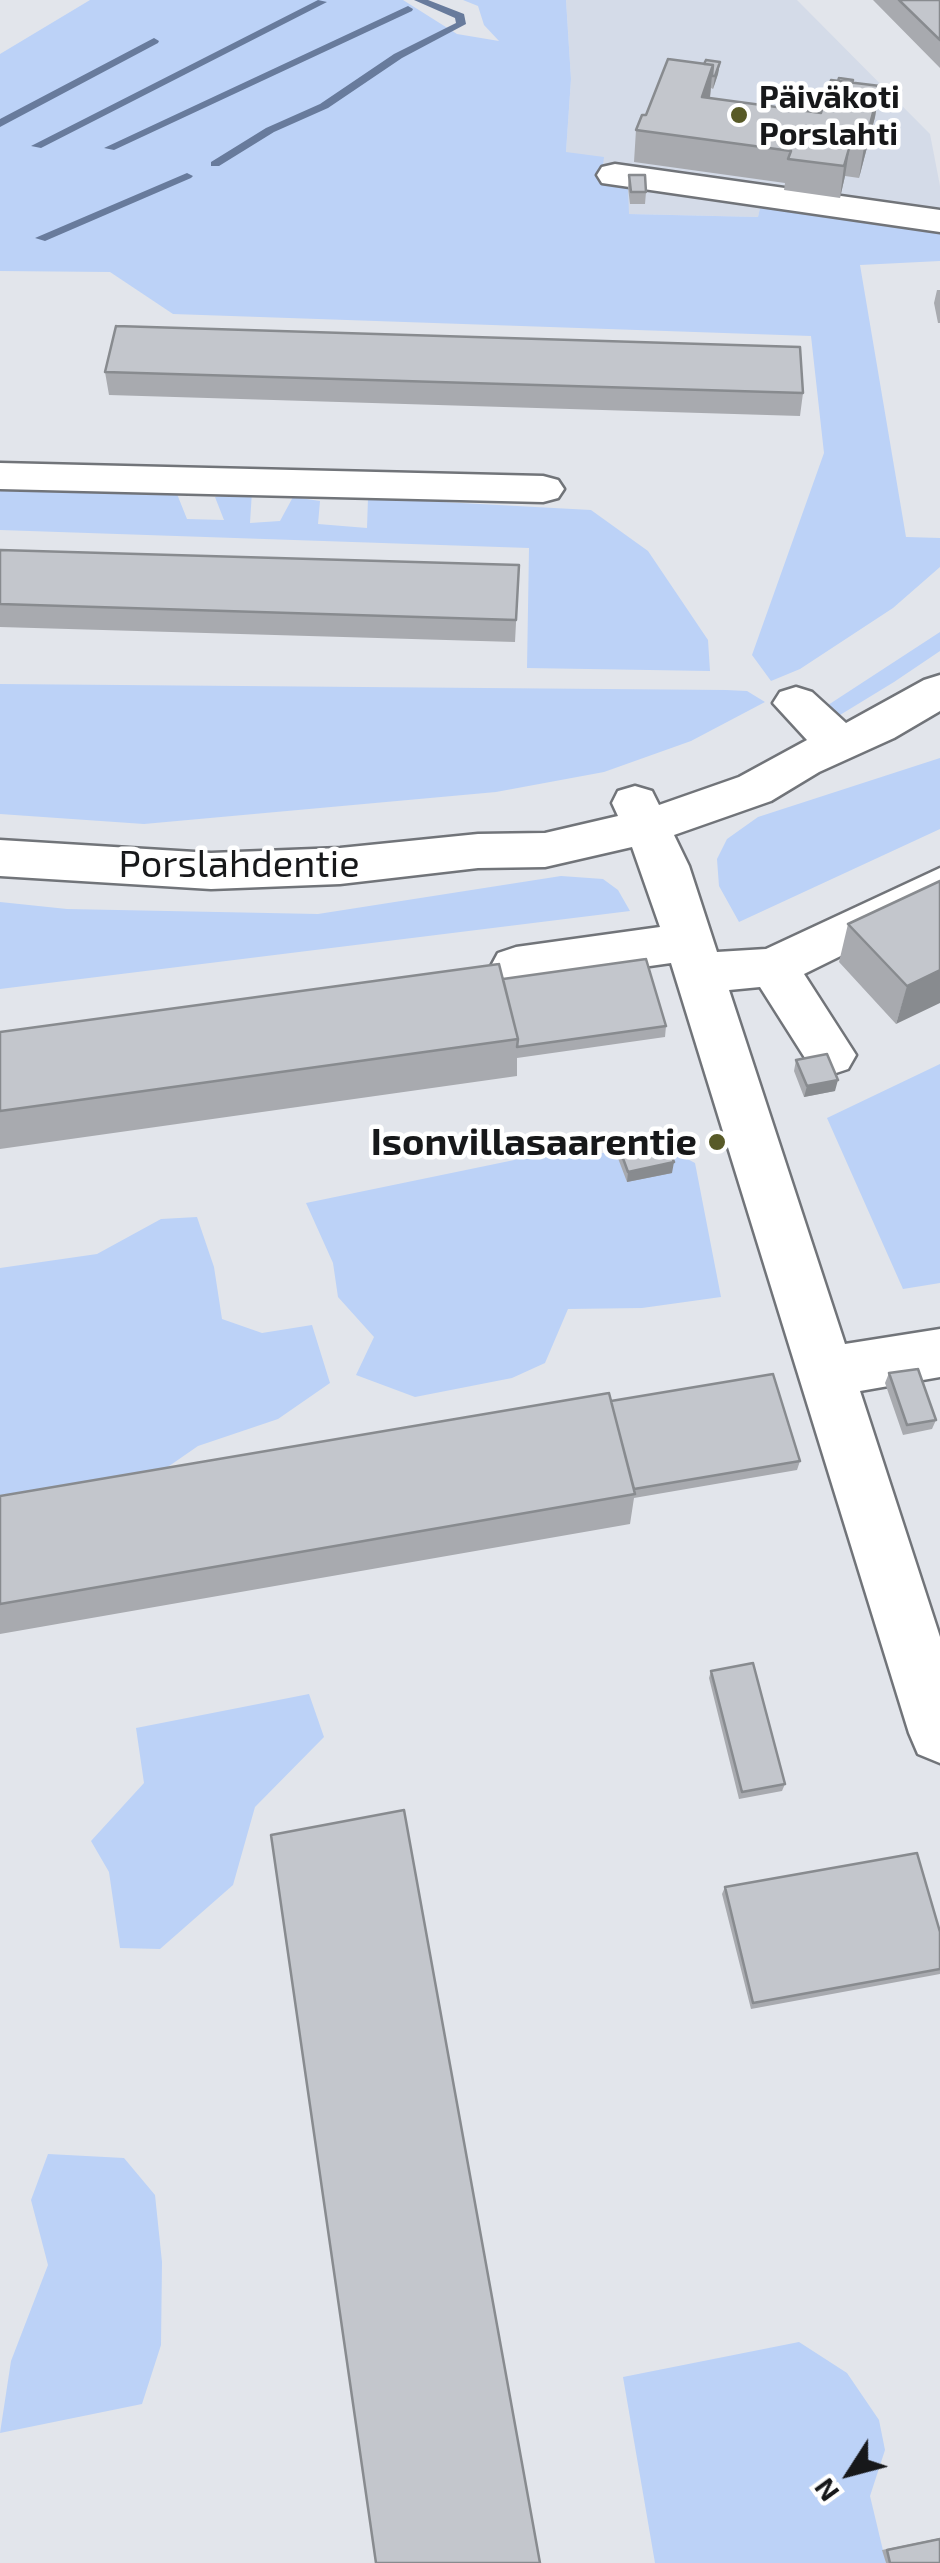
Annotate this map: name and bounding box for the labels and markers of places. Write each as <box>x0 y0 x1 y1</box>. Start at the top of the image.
place label: Päiväkoti Porslahti <box>759 78 900 153</box>
marker: Päiväkoti Porslahti <box>728 104 750 126</box>
place label: Isonvillasaarentie <box>371 1119 697 1165</box>
marker: Isonvillasaarentie <box>706 1131 728 1153</box>

